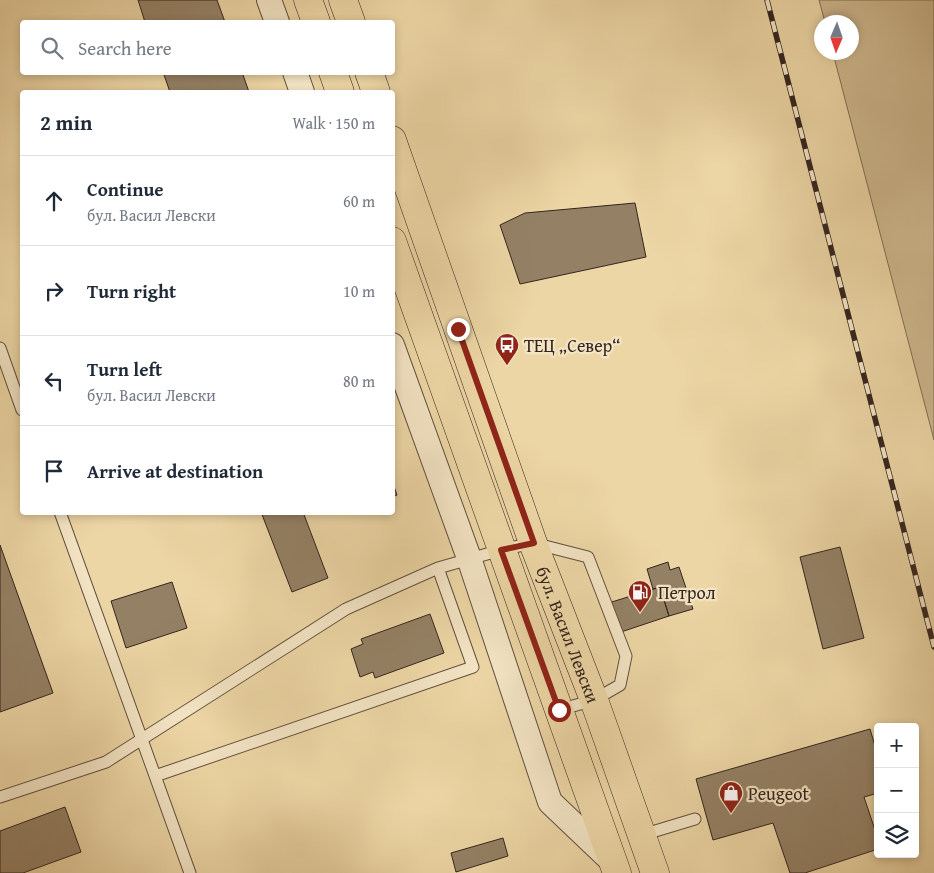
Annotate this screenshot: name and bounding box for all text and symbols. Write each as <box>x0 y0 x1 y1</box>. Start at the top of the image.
north arrow <box>814 15 859 60</box>
search box <box>20 20 395 75</box>
icon: search <box>38 34 66 62</box>
text: Search here <box>78 34 172 62</box>
text: 2 min <box>40 107 92 138</box>
text: Walk · 150 m <box>292 111 375 135</box>
text: Continue <box>87 175 164 203</box>
icon: ahead <box>40 187 68 215</box>
text: 60 m <box>343 189 375 213</box>
text: бул. Васил Левски <box>87 203 216 227</box>
icon: right <box>40 277 68 305</box>
text: Turn right <box>87 277 176 305</box>
text: 10 m <box>343 279 375 303</box>
route end <box>447 318 470 341</box>
bus stop icon: ТЕЦ „Север“ <box>494 332 520 366</box>
place label: ТЕЦ „Север“ <box>524 332 621 359</box>
text: Turn left <box>87 355 162 383</box>
icon: left <box>40 367 68 395</box>
text: 80 m <box>343 369 375 393</box>
text: бул. Васил Левски <box>87 383 216 407</box>
icon: arrive <box>40 457 68 485</box>
text: Arrive at destination <box>87 457 263 485</box>
street label: бул. Васил Левски <box>530 562 607 707</box>
fuel station icon: Петрол <box>627 579 653 613</box>
place label: Петрол <box>658 579 716 606</box>
route start <box>548 699 571 722</box>
map controls <box>874 723 919 858</box>
button: + <box>874 723 919 768</box>
button: − <box>874 768 919 813</box>
shop icon: Peugeot <box>718 780 744 814</box>
place label: Peugeot <box>748 780 809 807</box>
button: layers <box>874 813 919 858</box>

